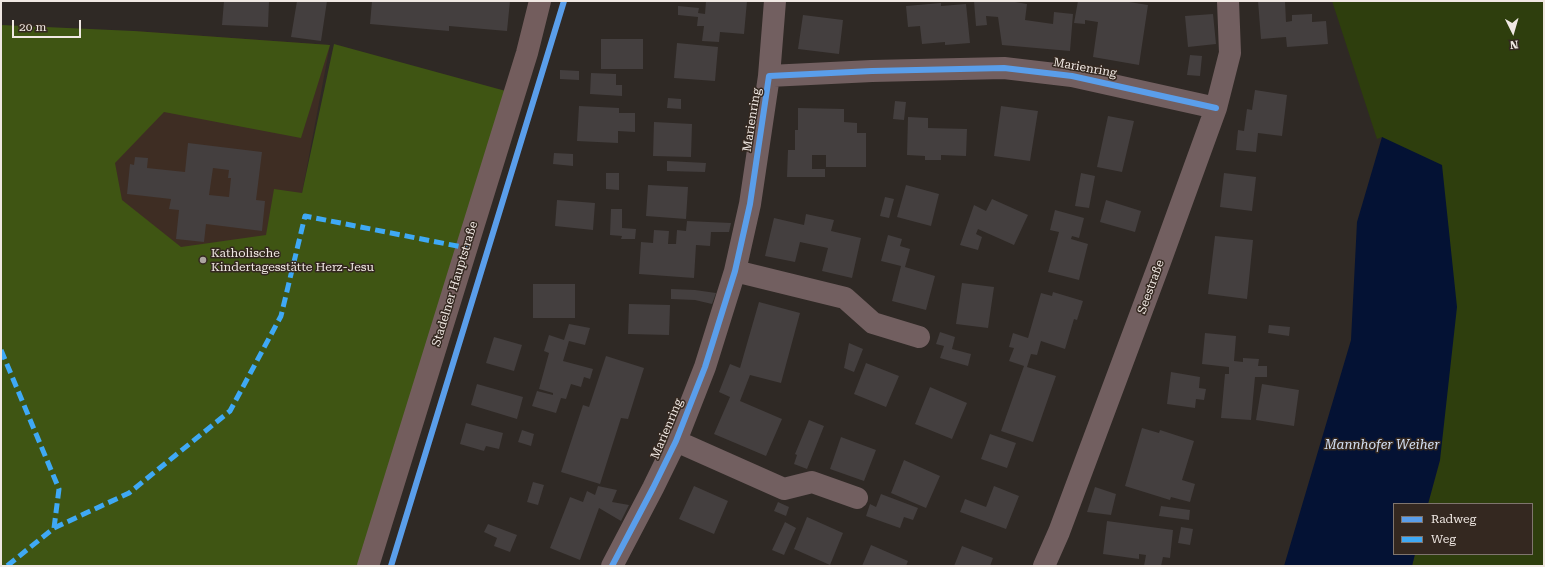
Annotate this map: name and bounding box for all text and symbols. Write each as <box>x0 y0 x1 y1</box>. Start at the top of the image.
scale bar <box>14 12 83 38</box>
north arrow <box>1493 12 1533 52</box>
text: 20 m <box>19 20 46 34</box>
text: N <box>1509 38 1519 51</box>
street label: Marienring <box>1052 55 1118 81</box>
street label: Marienring <box>740 87 764 153</box>
street label: Stadelner Hauptstraße <box>429 220 481 348</box>
place label: Katholische Kindertagesstätte Herz-Jesu <box>211 246 374 274</box>
marker: Katholische Kindertagesstätte Herz-Jesu <box>198 255 208 265</box>
street label: Seestraße <box>1135 258 1167 316</box>
street label: Marienring <box>648 397 686 461</box>
water label: Mannhofer Weiher <box>1324 437 1440 453</box>
legend <box>1393 503 1533 555</box>
text: Radweg <box>1431 512 1476 526</box>
text: Weg <box>1431 532 1456 546</box>

